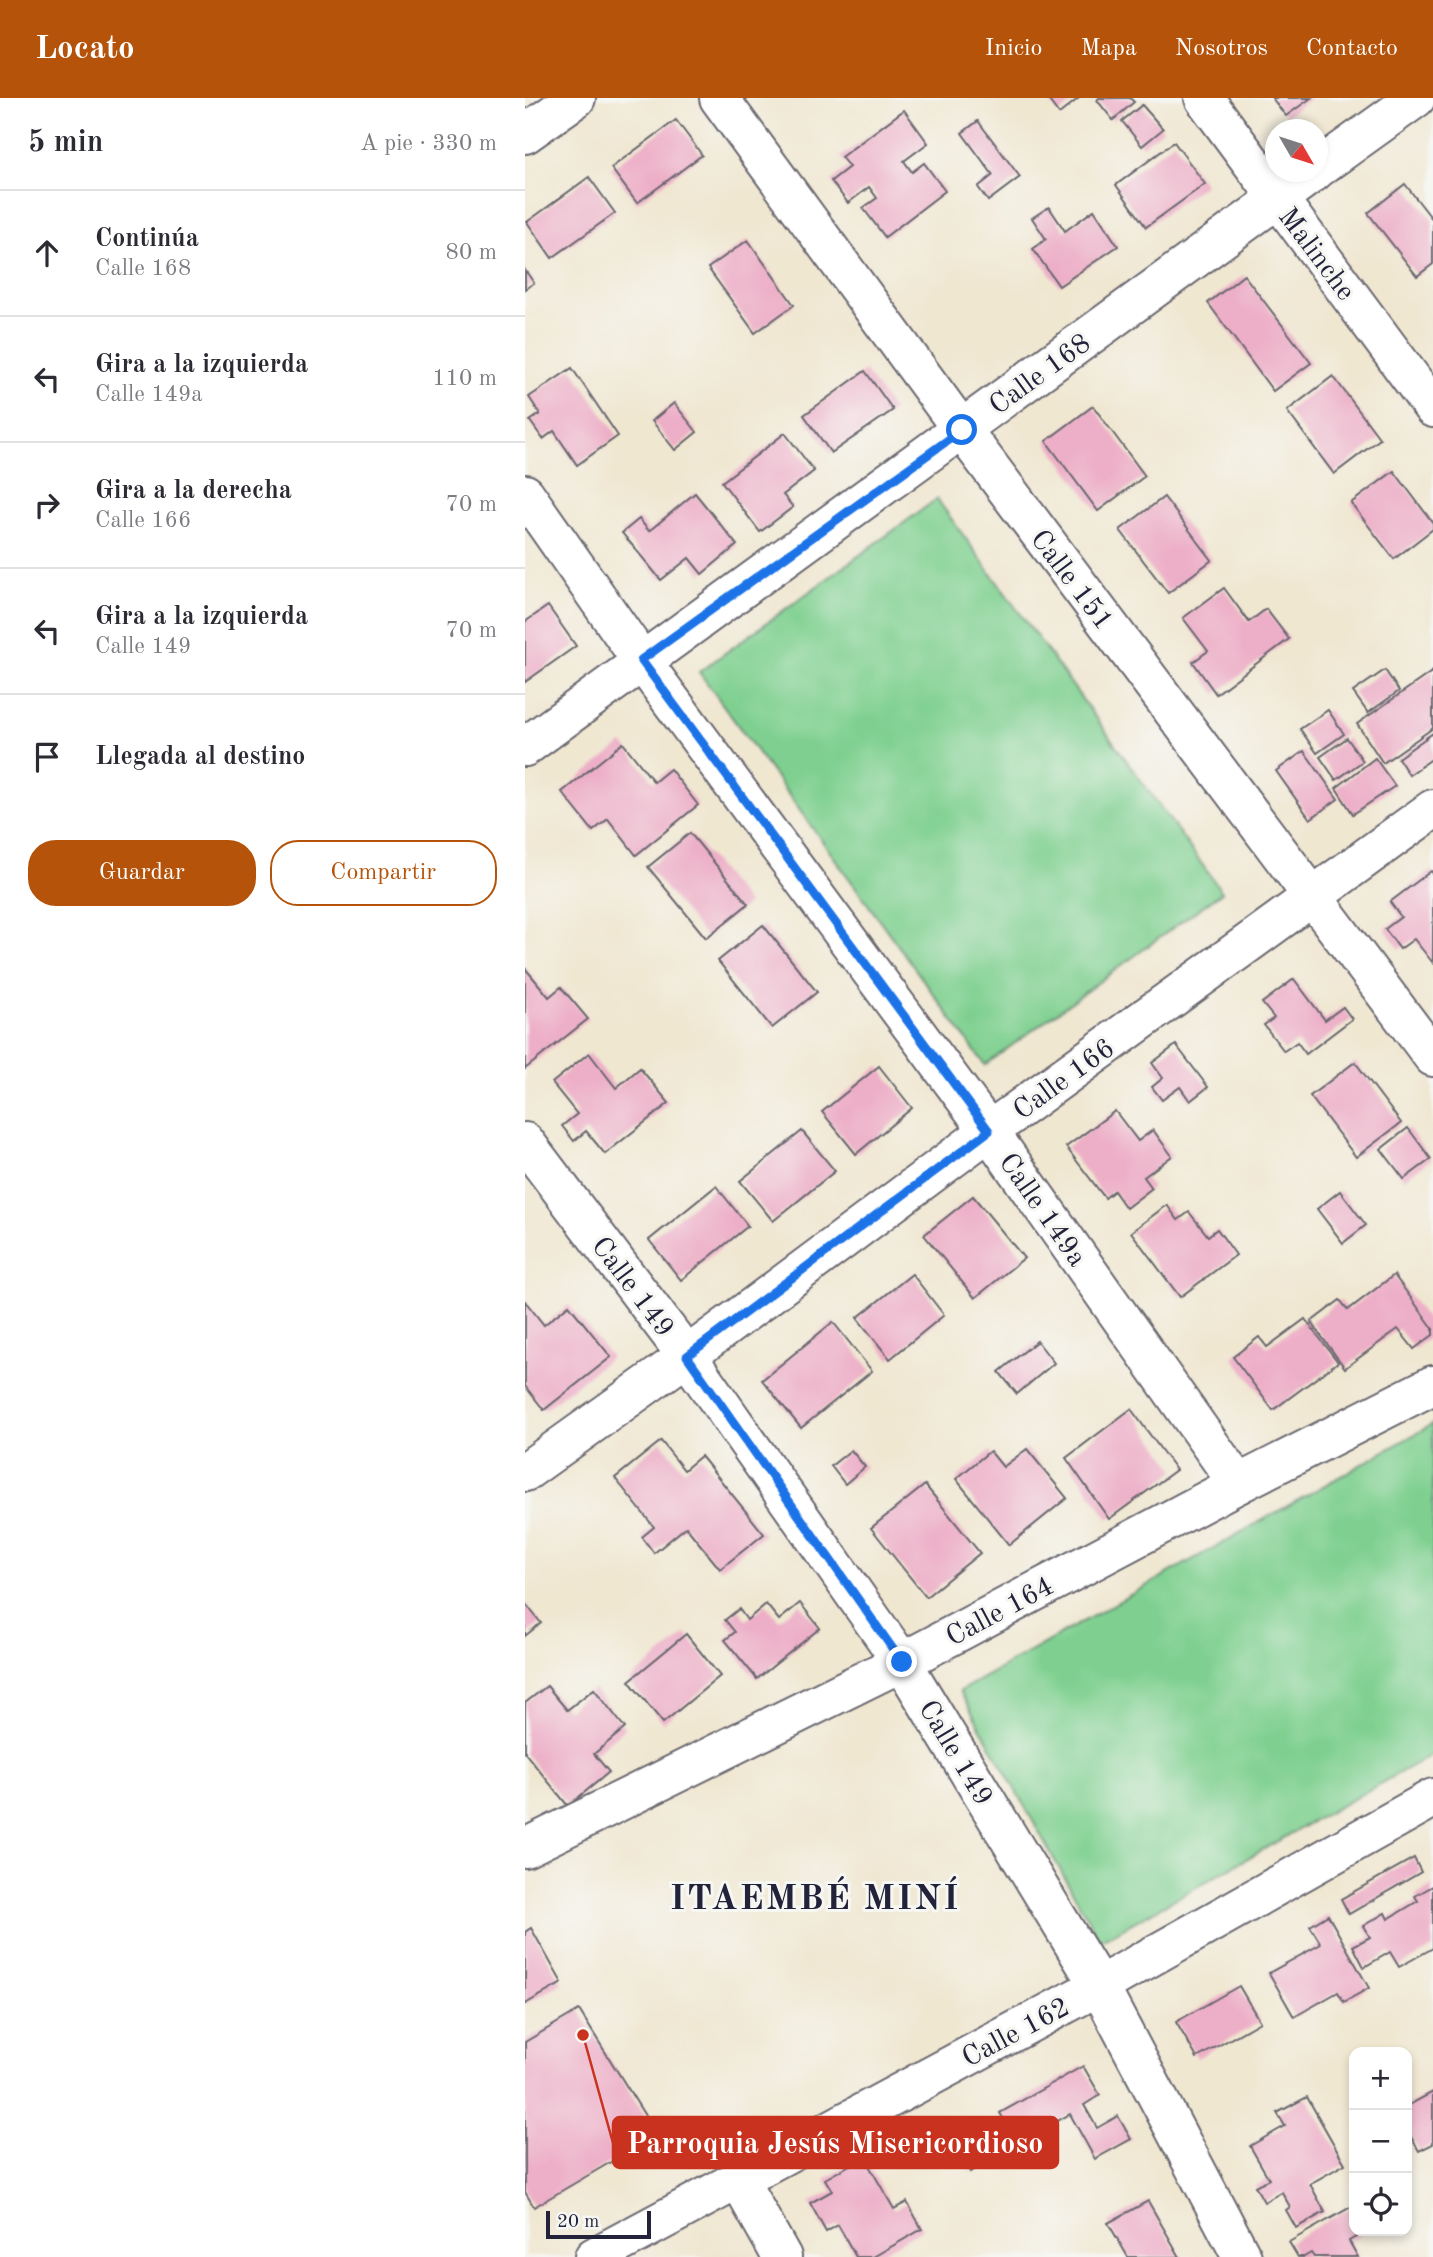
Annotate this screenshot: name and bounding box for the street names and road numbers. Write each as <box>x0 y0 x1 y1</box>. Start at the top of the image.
street label: Malinche <box>1272 203 1359 306</box>
street label: Calle 168 <box>985 330 1096 421</box>
street label: Calle 151 <box>1024 526 1117 636</box>
street label: Calle 166 <box>1009 1035 1120 1126</box>
street label: Calle 149a <box>993 1149 1091 1273</box>
street label: Calle 149 <box>585 1233 678 1343</box>
street label: Calle 164 <box>942 1573 1059 1653</box>
street label: Calle 149 <box>912 1696 997 1811</box>
street label: Calle 162 <box>958 1994 1075 2074</box>

